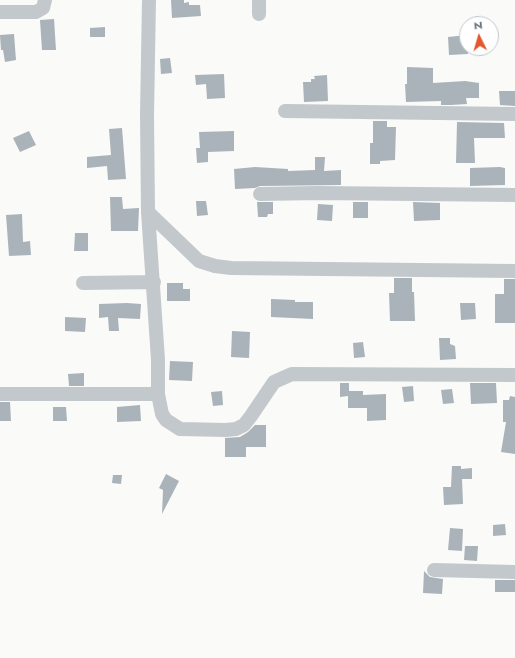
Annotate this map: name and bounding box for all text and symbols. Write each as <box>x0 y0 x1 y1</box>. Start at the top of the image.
north arrow <box>459 16 499 56</box>
text: N <box>473 17 483 33</box>

